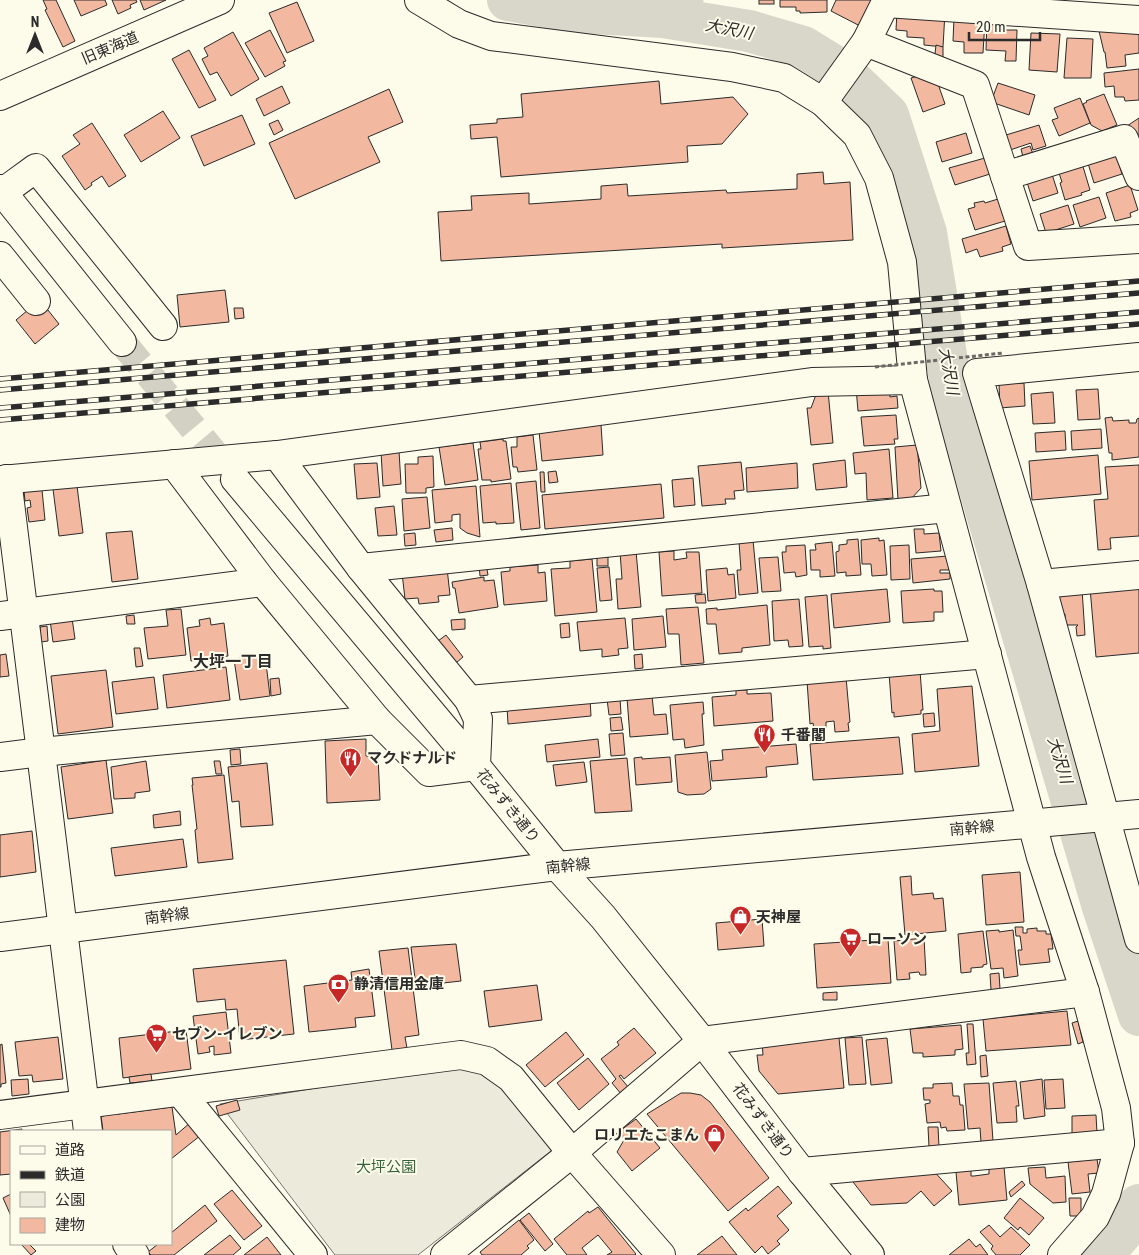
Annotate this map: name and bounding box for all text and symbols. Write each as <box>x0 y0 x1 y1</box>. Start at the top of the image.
north arrow <box>10 10 60 60</box>
scale bar <box>969 10 1040 42</box>
text: N <box>31 14 39 30</box>
water label: 大沢川 <box>704 15 756 43</box>
text: 20 m <box>976 18 1006 36</box>
street label: 旧東海道 <box>79 28 141 68</box>
water label: 大沢川 <box>935 346 963 398</box>
district label: 大坪一丁目 <box>193 652 273 671</box>
restaurant icon: 千番閣 <box>753 723 777 754</box>
place label: 千番閣 <box>781 726 826 744</box>
water label: 大沢川 <box>1044 734 1077 788</box>
restaurant icon: マクドナルド <box>339 746 363 777</box>
place label: マクドナルド <box>367 749 457 767</box>
street label: 花みずき通り <box>473 765 543 847</box>
street label: 南幹線 <box>949 817 995 839</box>
street label: 南幹線 <box>545 855 591 877</box>
street label: 南幹線 <box>144 904 190 928</box>
shop icon: 天神屋 <box>728 905 752 936</box>
place label: 天神屋 <box>756 908 801 926</box>
supermarket icon: ローソン <box>839 927 863 958</box>
place label: ローソン <box>867 930 927 948</box>
bank icon: 静清信用金庫 <box>326 972 350 1003</box>
place label: 静清信用金庫 <box>354 975 444 993</box>
supermarket icon: セブン-イレブン <box>144 1022 168 1053</box>
place label: セブン-イレブン <box>172 1025 282 1043</box>
street label: 花みずき通り <box>729 1080 797 1162</box>
shop icon: ロリエたこまん <box>703 1123 727 1154</box>
place label: ロリエたこまん <box>594 1126 699 1144</box>
legend <box>10 1130 172 1245</box>
text: 道路 <box>55 1141 85 1159</box>
park label: 大坪公園 <box>356 1158 416 1176</box>
text: 鉄道 <box>55 1166 85 1184</box>
text: 公園 <box>55 1191 85 1209</box>
text: 建物 <box>55 1216 85 1234</box>

